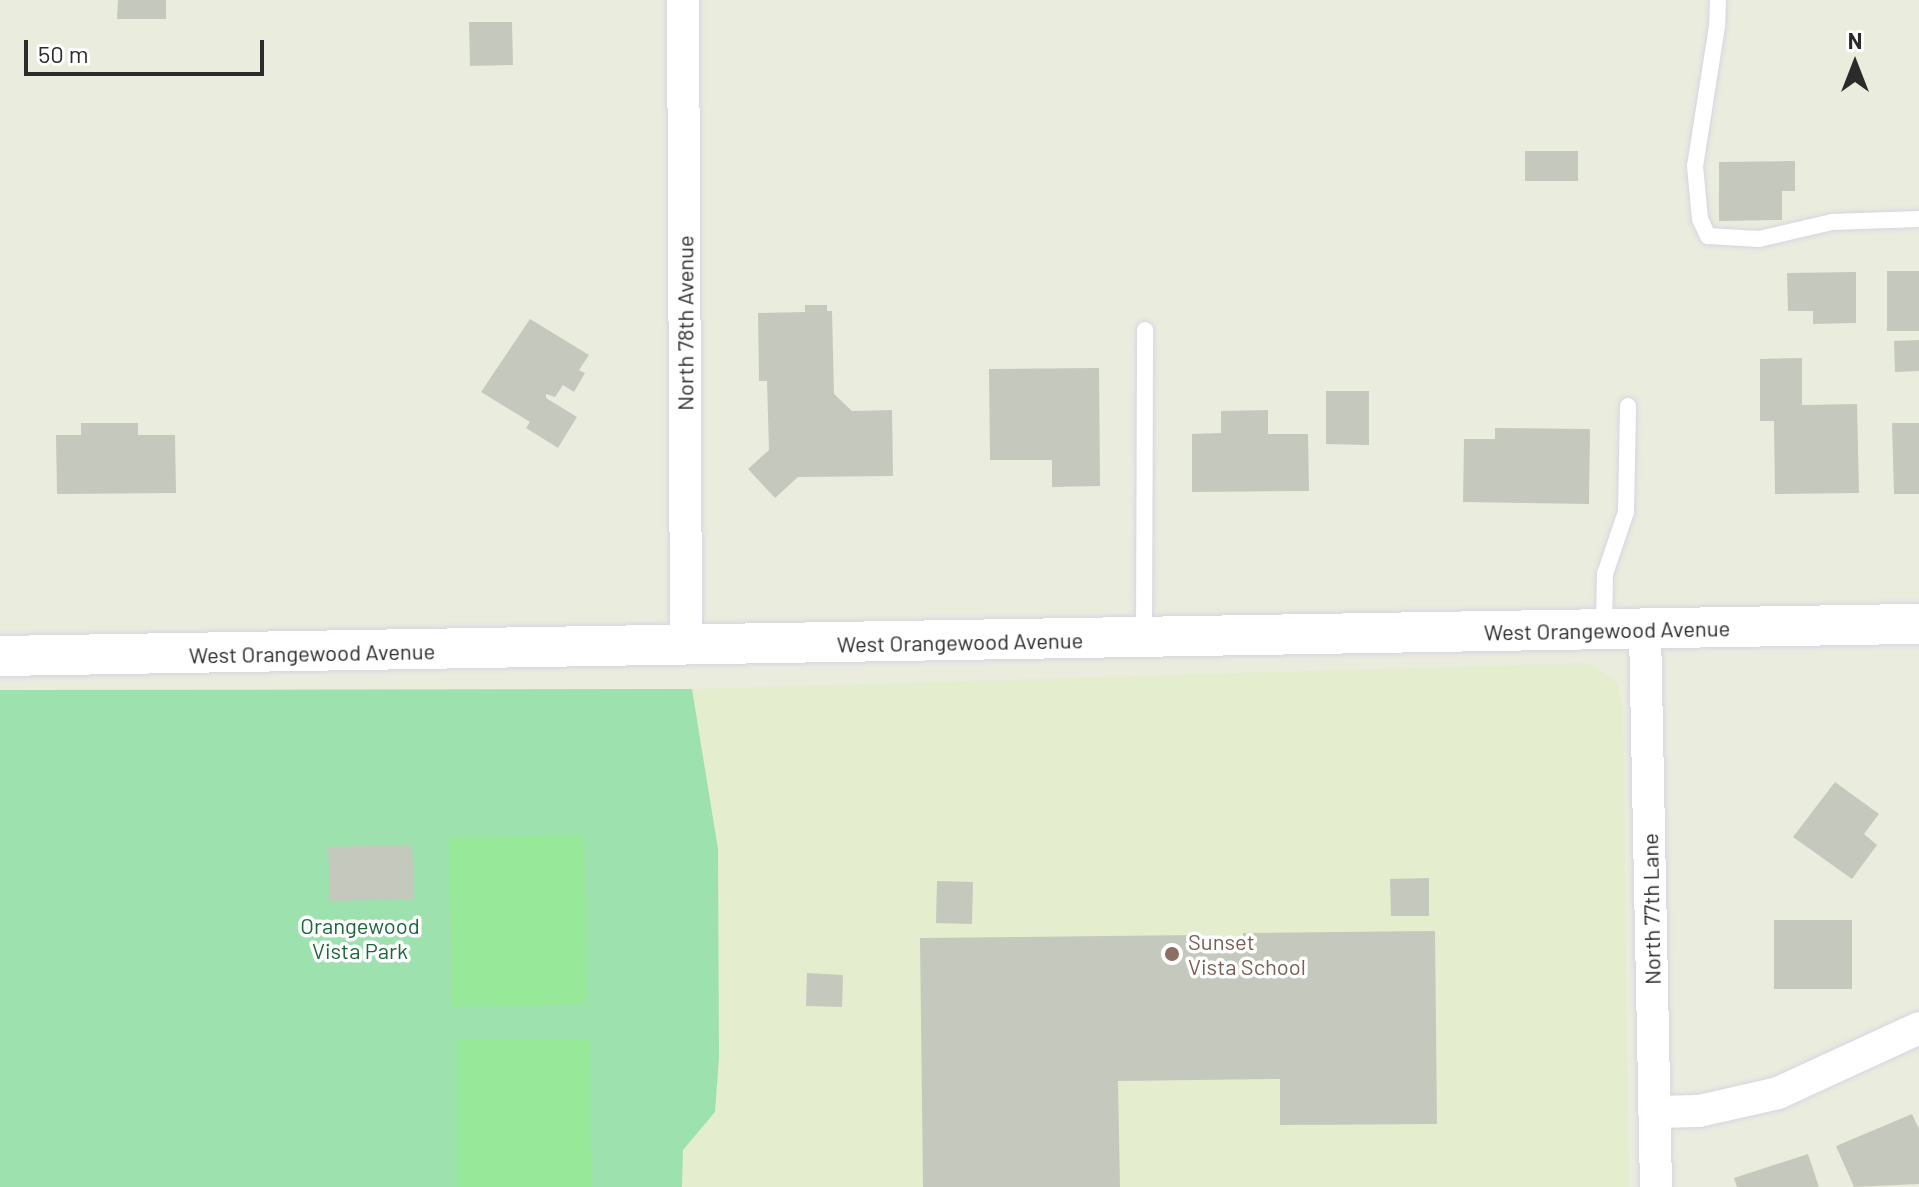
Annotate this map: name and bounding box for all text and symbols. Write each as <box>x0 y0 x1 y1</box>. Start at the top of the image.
scale bar <box>28 24 268 74</box>
north arrow <box>1815 24 1895 104</box>
text: N <box>1848 27 1862 53</box>
text: 50 m <box>38 39 89 68</box>
street label: North 78th Avenue <box>672 235 698 411</box>
street label: West Orangewood Avenue <box>1484 615 1730 645</box>
street label: West Orangewood Avenue <box>837 627 1083 657</box>
street label: West Orangewood Avenue <box>189 638 435 668</box>
street label: North 77th Lane <box>1636 833 1666 985</box>
park label: Orangewood Vista Park <box>300 912 420 964</box>
place label: Sunset Vista School <box>1188 928 1306 980</box>
marker: Sunset Vista School <box>1163 945 1181 963</box>

